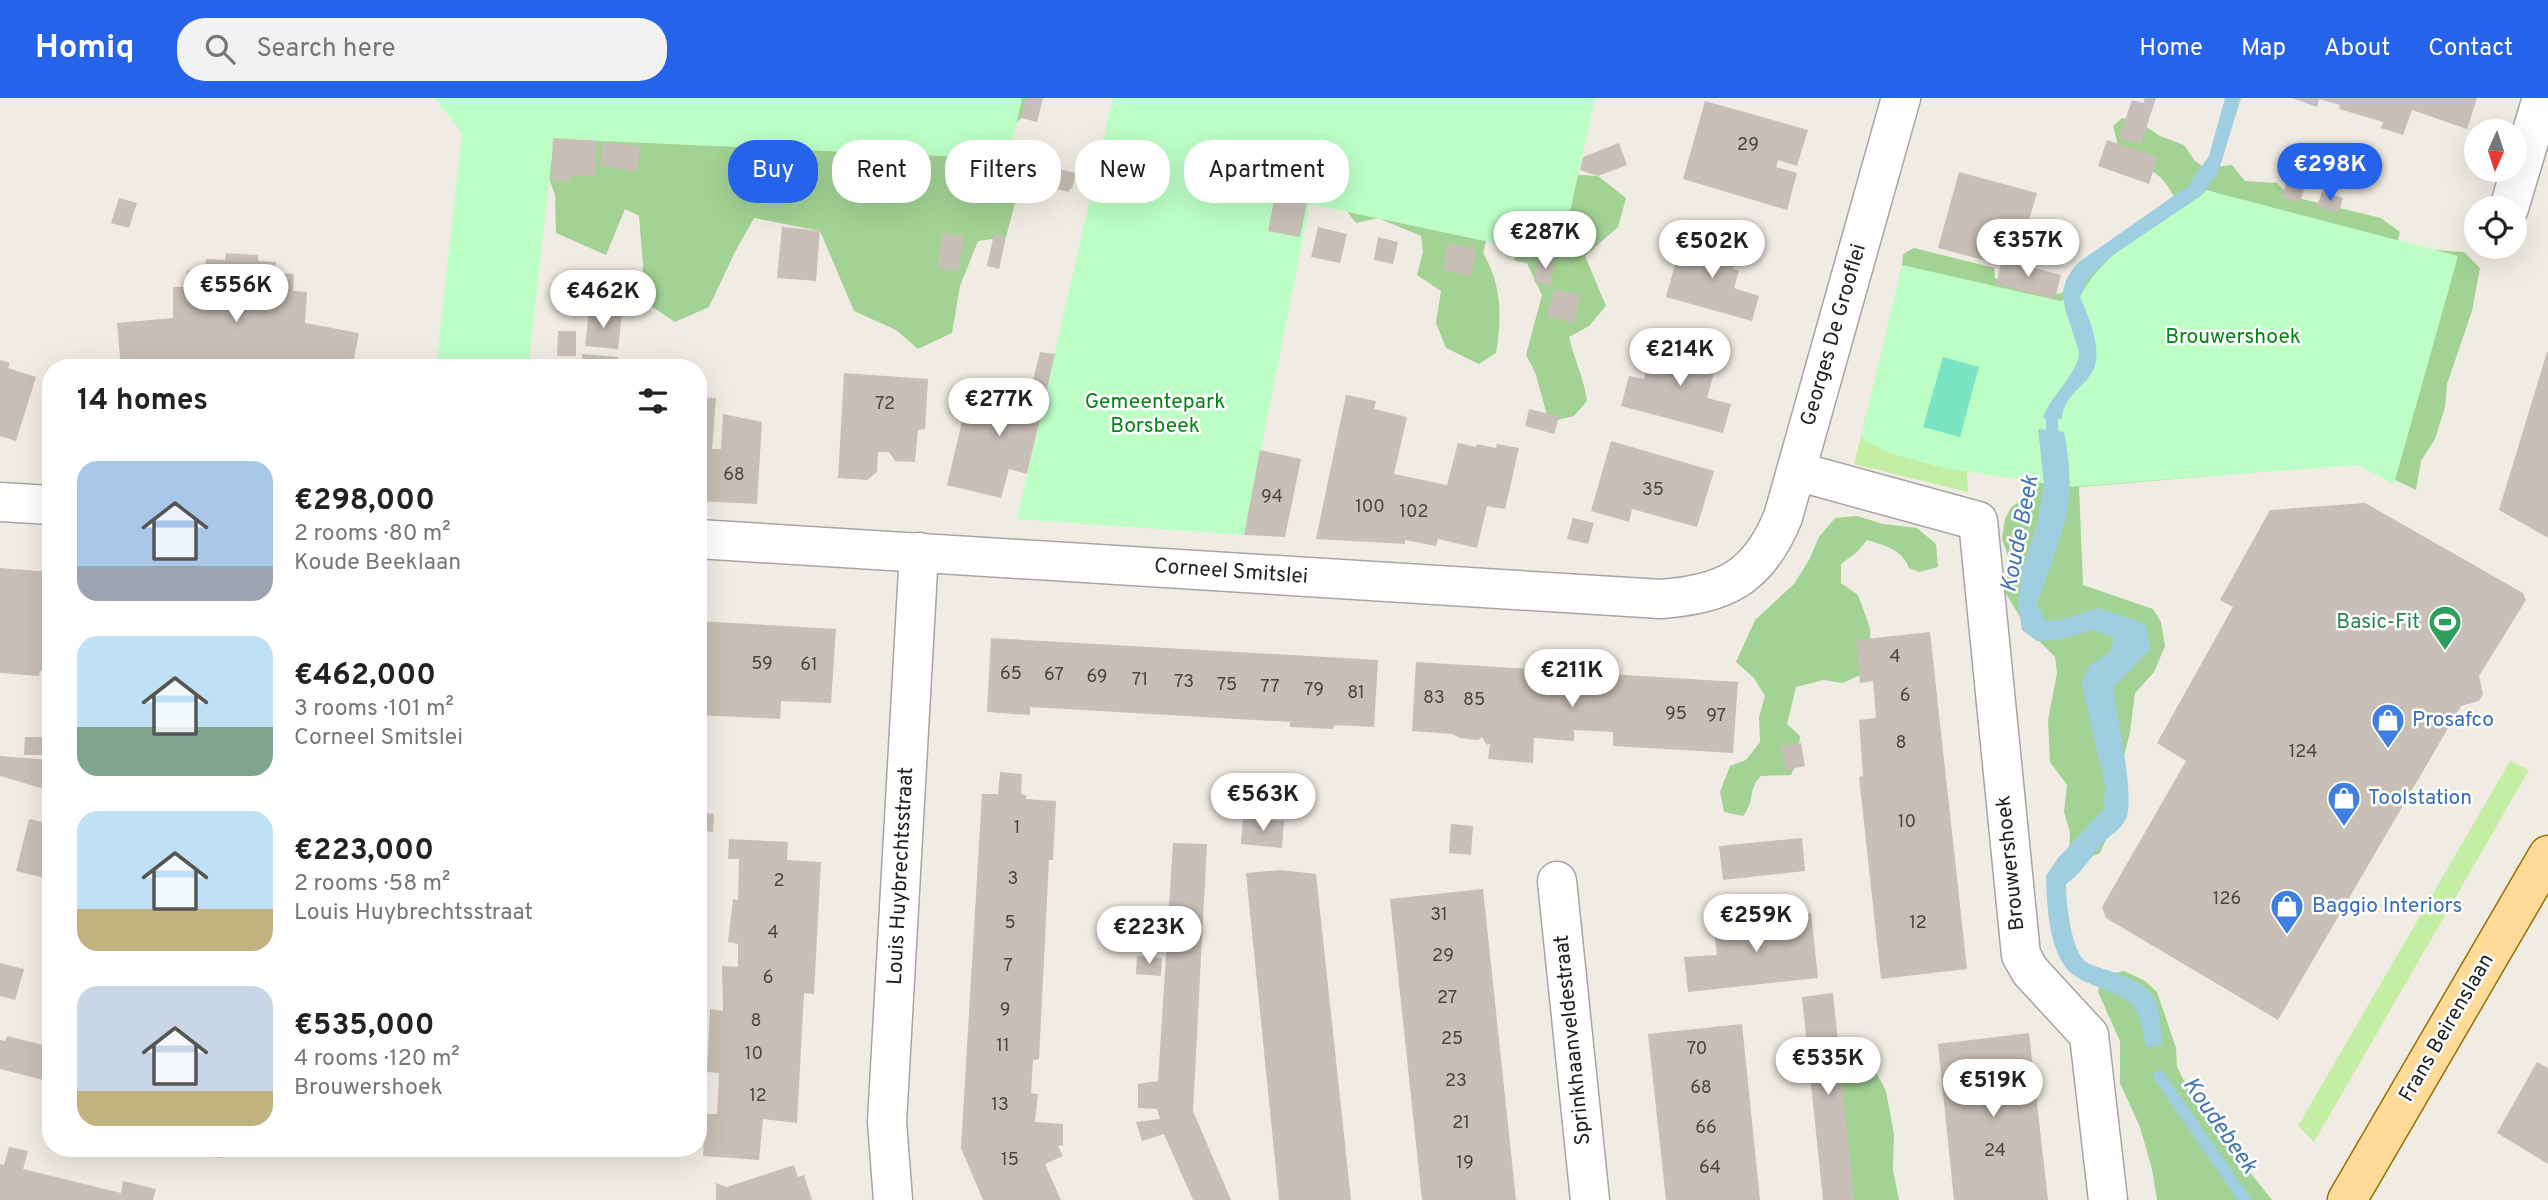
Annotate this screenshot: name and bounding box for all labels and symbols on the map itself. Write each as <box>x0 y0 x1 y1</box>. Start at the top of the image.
north arrow <box>2464 119 2527 182</box>
house number: 29 <box>1737 134 1759 157</box>
pin: €298K <box>2281 144 2379 203</box>
pin: €287K <box>1496 212 1594 271</box>
pin: €502K <box>1663 220 1761 280</box>
pin: €357K <box>1979 220 2077 279</box>
street label: Georges De Grooflei <box>1795 241 1873 429</box>
pin: €556K <box>187 264 285 324</box>
pin: €462K <box>554 271 652 330</box>
park label: Brouwershoek <box>2165 324 2301 351</box>
pin: €214K <box>1631 328 1729 388</box>
pin: €277K <box>950 378 1048 438</box>
park label: Gemeentepark Borsbeek <box>1085 389 1225 440</box>
house number: 72 <box>875 393 895 416</box>
house number: 68 <box>723 464 745 487</box>
water label: Koude Beek <box>1995 473 2047 595</box>
house number: 35 <box>1642 479 1664 502</box>
house number: 94 <box>1261 486 1283 509</box>
house number: 100 <box>1355 496 1385 519</box>
house number: 102 <box>1399 501 1429 524</box>
street label: Corneel Smitslei <box>1153 553 1309 591</box>
sports icon: Basic-Fit <box>2426 603 2464 652</box>
place label: Basic-Fit <box>2336 609 2420 636</box>
house number: 4 <box>1889 646 1901 669</box>
pin: €211K <box>1523 650 1621 709</box>
house number: 59 <box>751 653 773 676</box>
house number: 61 <box>800 654 818 677</box>
house number: 65 <box>1000 663 1022 686</box>
house number: 67 <box>1044 664 1064 687</box>
house number: 69 <box>1087 666 1107 689</box>
house number: 71 <box>1132 669 1148 692</box>
house number: 73 <box>1174 671 1194 694</box>
house number: 75 <box>1217 674 1237 697</box>
house number: 77 <box>1260 676 1280 699</box>
house number: 79 <box>1304 679 1324 702</box>
house number: 81 <box>1347 682 1365 705</box>
house number: 6 <box>1900 685 1910 708</box>
house number: 83 <box>1423 687 1445 710</box>
house number: 85 <box>1463 689 1485 712</box>
shop icon: Prosafco <box>2369 701 2407 750</box>
house number: 95 <box>1665 703 1687 726</box>
house number: 97 <box>1706 705 1726 728</box>
place label: Prosafco <box>2412 707 2494 734</box>
house number: 8 <box>1896 732 1907 755</box>
house number: 124 <box>2289 741 2317 764</box>
street label: Louis Huybrechtsstraat <box>882 766 920 986</box>
pin: €563K <box>1214 774 1312 833</box>
shop icon: Toolstation <box>2325 779 2363 828</box>
place label: Toolstation <box>2368 785 2472 812</box>
street label: Brouwershoek <box>1990 794 2032 932</box>
house number: 10 <box>1898 811 1916 834</box>
house number: 1 <box>1014 817 1020 840</box>
house number: 3 <box>1008 868 1018 891</box>
house number: 2 <box>773 870 785 893</box>
shop icon: Baggio Interiors <box>2268 887 2306 936</box>
house number: 126 <box>2213 888 2241 911</box>
place label: Baggio Interiors <box>2312 893 2462 920</box>
pin: €259K <box>1707 894 1805 954</box>
house number: 31 <box>1430 904 1448 927</box>
pin: €223K <box>1100 906 1198 966</box>
house number: 5 <box>1004 912 1016 935</box>
house number: 12 <box>1909 912 1927 935</box>
house number: 4 <box>767 922 779 945</box>
street label: Sprinkhaanveldestraat <box>1549 933 1597 1147</box>
house number: 29 <box>1432 945 1454 968</box>
street label: Frans Beirenslaan <box>2394 949 2500 1107</box>
house number: 7 <box>1003 955 1013 978</box>
house number: 6 <box>763 967 773 990</box>
house number: 27 <box>1437 987 1457 1010</box>
house number: 9 <box>1000 999 1010 1022</box>
house number: 8 <box>751 1010 762 1033</box>
house number: 25 <box>1441 1028 1463 1051</box>
house number: 11 <box>996 1035 1010 1058</box>
house number: 70 <box>1687 1038 1707 1061</box>
pin: €535K <box>1779 1038 1877 1097</box>
house number: 10 <box>745 1043 763 1066</box>
pin: €519K <box>1944 1060 2042 1119</box>
house number: 23 <box>1445 1070 1467 1093</box>
water label: Koudebeek <box>2175 1072 2263 1180</box>
house number: 68 <box>1690 1077 1712 1100</box>
house number: 12 <box>749 1085 767 1108</box>
house number: 13 <box>991 1094 1009 1117</box>
house number: 21 <box>1452 1112 1470 1135</box>
house number: 66 <box>1695 1117 1717 1140</box>
house number: 24 <box>1984 1140 2006 1163</box>
house number: 15 <box>1001 1149 1019 1172</box>
house number: 19 <box>1456 1152 1474 1175</box>
house number: 64 <box>1699 1157 1721 1180</box>

